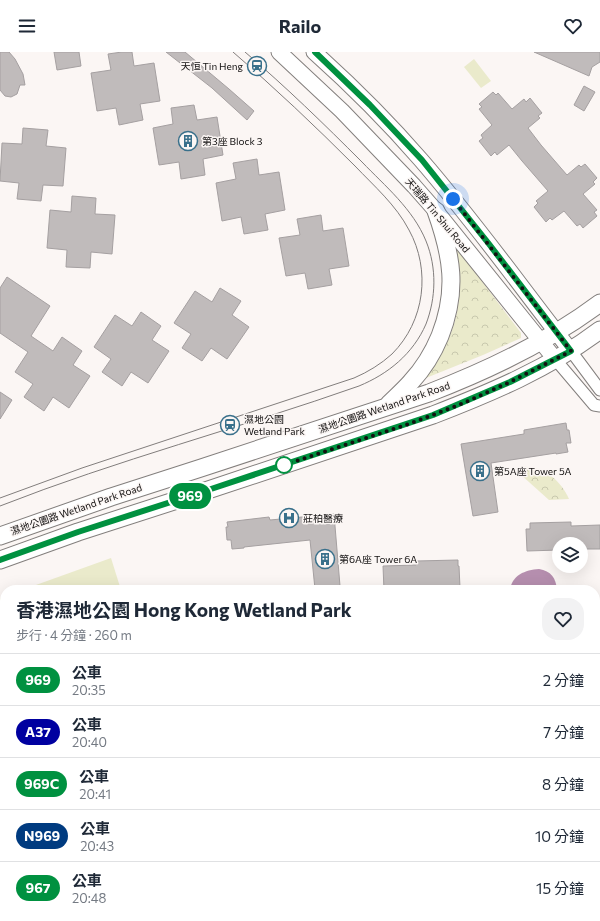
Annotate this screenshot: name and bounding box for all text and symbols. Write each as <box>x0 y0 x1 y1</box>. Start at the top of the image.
icon: menu <box>16 15 38 37</box>
text: Railo <box>279 15 321 37</box>
icon: heart <box>562 15 584 37</box>
station icon: 天恒 Tin Heng <box>246 55 268 77</box>
place label: 天恒 Tin Heng <box>181 60 244 72</box>
building icon: 第3座 Block 3 <box>177 130 199 152</box>
place label: 第3座 Block 3 <box>202 135 263 147</box>
street label: 天瑞路 Tin Shui Road <box>403 175 473 255</box>
your location <box>443 189 463 209</box>
street label: 濕地公園路 Wetland Park Road <box>317 379 451 435</box>
place label: 濕地公園 Wetland Park <box>244 413 305 437</box>
station icon: 濕地公園 Wetland Park <box>219 414 241 436</box>
unlabelled marker <box>275 456 293 474</box>
building icon: 第5A座 Tower 5A <box>469 460 491 482</box>
place label: 第5A座 Tower 5A <box>494 465 572 477</box>
street label: 濕地公園路 Wetland Park Road <box>9 481 143 537</box>
line badge: 969 <box>167 483 213 509</box>
text: 969 <box>177 487 203 504</box>
hospital icon: 莊柏醫療 <box>278 507 300 529</box>
place label: 莊柏醫療 <box>303 512 343 524</box>
map controls <box>552 537 588 573</box>
button: layers <box>552 537 588 573</box>
building icon: 第6A座 Tower 6A <box>314 548 336 570</box>
place label: 第6A座 Tower 6A <box>339 553 417 565</box>
text: 香港濕地公園 Hong Kong Wetland Park <box>16 598 352 621</box>
button: heart <box>542 598 584 640</box>
text: 步行 · 4 分鐘 · 260 m <box>16 627 132 643</box>
text: 公車 <box>72 663 102 681</box>
text: 969 <box>25 671 51 688</box>
text: 2 分鐘 <box>543 671 584 689</box>
text: 20:35 <box>72 682 106 698</box>
text: 公車 <box>72 715 102 733</box>
text: A37 <box>25 723 51 740</box>
text: 7 分鐘 <box>543 723 584 741</box>
text: 20:40 <box>72 734 107 750</box>
text: 公車 <box>79 767 109 785</box>
text: 969C <box>24 775 59 792</box>
text: 8 分鐘 <box>542 775 584 793</box>
text: 20:41 <box>79 786 111 802</box>
text: 公車 <box>80 819 110 837</box>
text: N969 <box>24 827 60 844</box>
text: 10 分鐘 <box>535 827 584 845</box>
text: 20:43 <box>80 838 114 854</box>
text: 公車 <box>72 871 102 889</box>
text: 967 <box>26 879 50 896</box>
text: 15 分鐘 <box>536 879 584 897</box>
text: 20:48 <box>72 890 106 906</box>

